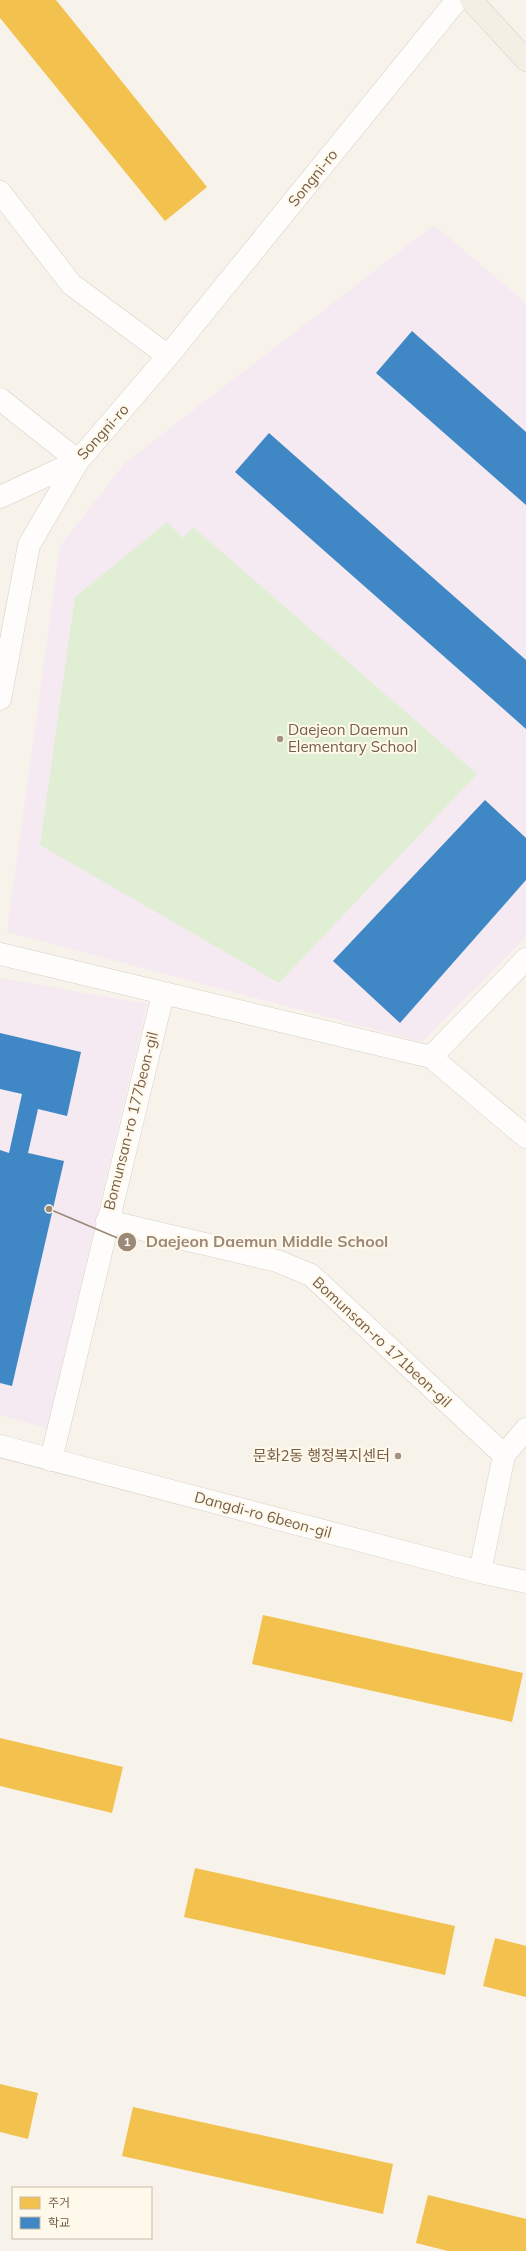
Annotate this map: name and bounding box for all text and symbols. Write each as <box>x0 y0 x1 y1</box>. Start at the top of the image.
street label: Songni-ro <box>284 145 342 210</box>
street label: Songni-ro <box>73 400 133 463</box>
place label: Daejeon Daemun Elementary School <box>288 720 417 756</box>
marker: Daejeon Daemun Elementary School <box>275 734 285 744</box>
street label: Bomunsan-ro 177beon-gil <box>99 1030 162 1212</box>
callout: Daejeon Daemun Middle School <box>117 1228 396 1256</box>
text: Daejeon Daemun Middle School <box>146 1231 388 1251</box>
text: 1 <box>123 1234 131 1249</box>
street label: Bomunsan-ro 171beon-gil <box>309 1272 456 1411</box>
place label: 문화2동 행정복지센터 <box>253 1446 390 1465</box>
marker: 문화2동 행정복지센터 <box>393 1451 403 1461</box>
street label: Dangdi-ro 6beon-gil <box>192 1487 334 1542</box>
legend <box>12 2187 152 2239</box>
text: 주거 <box>48 2195 70 2210</box>
text: 학교 <box>48 2215 70 2230</box>

